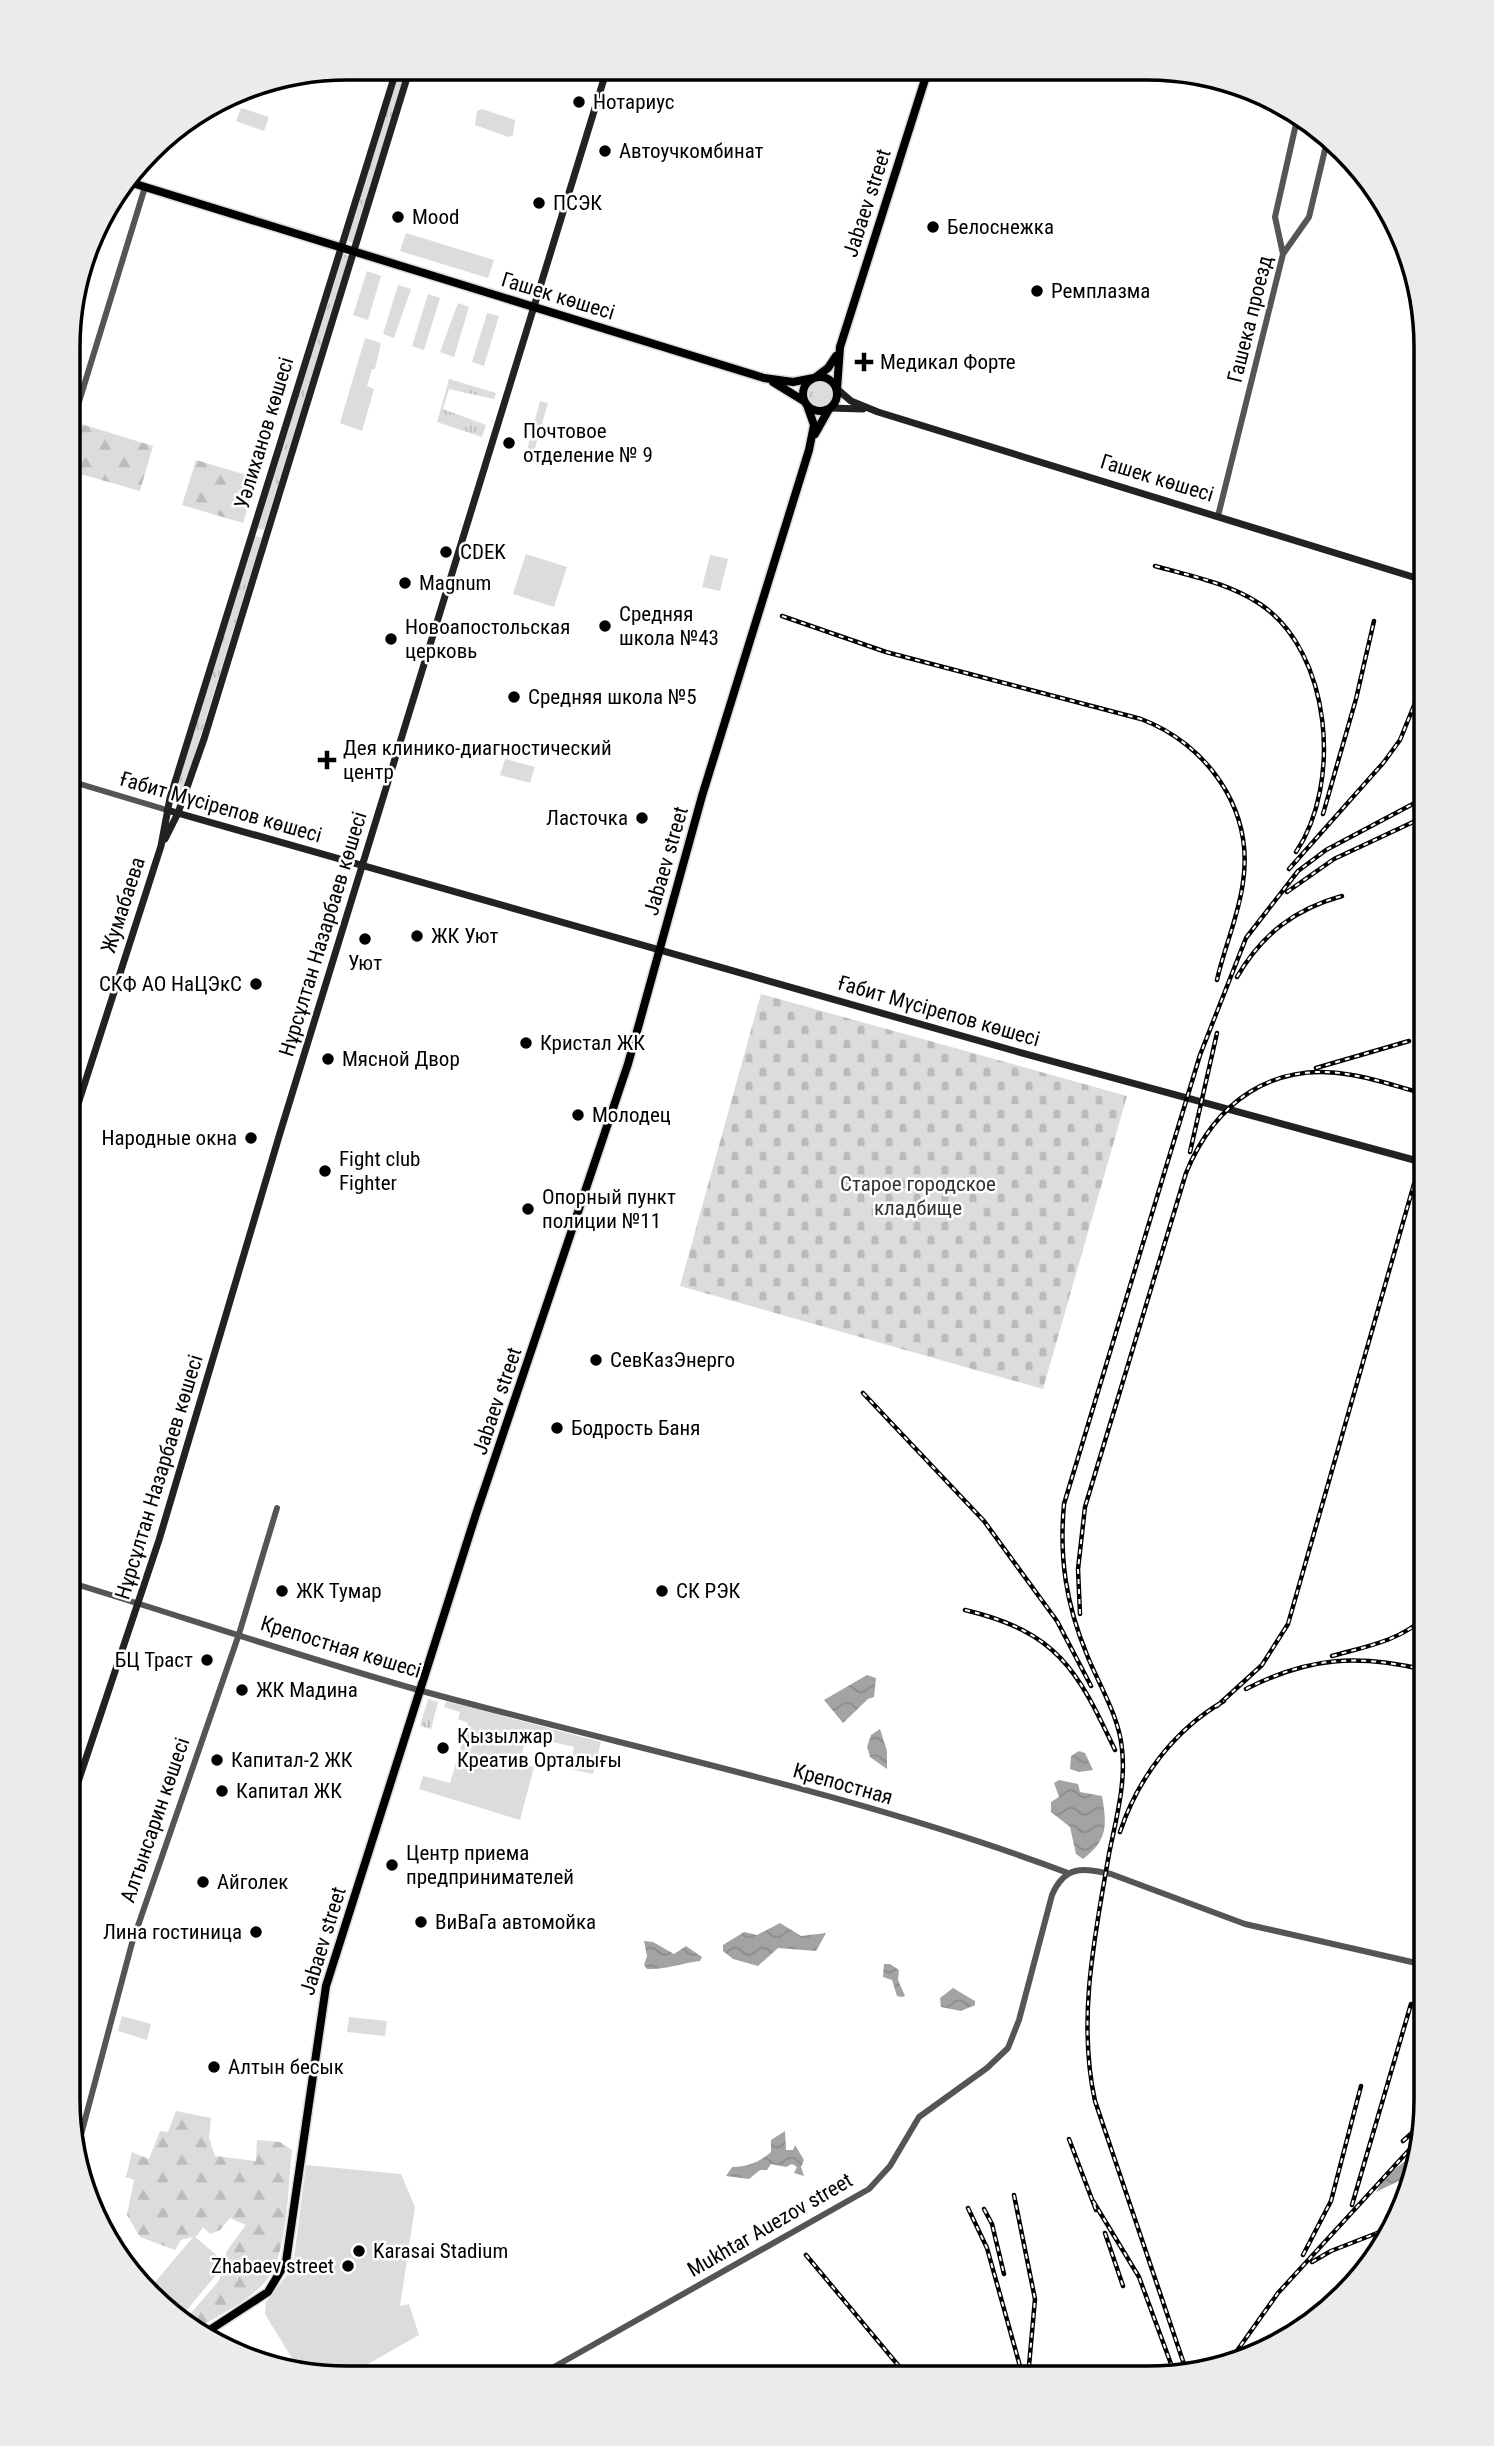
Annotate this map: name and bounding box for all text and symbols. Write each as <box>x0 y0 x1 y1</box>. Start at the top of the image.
place label: Нотариус <box>593 90 675 114</box>
marker: Нотариус <box>571 94 587 110</box>
place label: Автоучкомбинат <box>619 139 764 163</box>
marker: Автоучкомбинат <box>597 143 613 159</box>
street label: Jabaev street <box>838 146 896 260</box>
place label: ПСЭК <box>553 191 602 215</box>
marker: ПСЭК <box>531 195 547 211</box>
place label: Mood <box>412 205 459 229</box>
marker: Mood <box>390 209 406 225</box>
place label: Белоснежка <box>947 215 1054 239</box>
marker: Белоснежка <box>925 219 941 235</box>
street label: Гашека проезд <box>1223 253 1277 385</box>
street label: Гашек көшесі <box>498 267 618 325</box>
place label: Ремплазма <box>1051 279 1150 303</box>
marker: Ремплазма <box>1029 283 1045 299</box>
place label: Медикал Форте <box>880 350 1016 374</box>
marker: Медикал Форте <box>854 352 874 372</box>
street label: Уәлиханов көшесі <box>230 354 298 512</box>
place label: Почтовое отделение № 9 <box>523 419 653 467</box>
marker: Почтовое отделение № 9 <box>501 435 517 451</box>
street label: Гашек көшесі <box>1097 449 1217 507</box>
place label: CDEK <box>460 540 506 564</box>
marker: CDEK <box>438 544 454 560</box>
place label: Magnum <box>419 571 491 595</box>
marker: Magnum <box>397 575 413 591</box>
place label: Средняя школа №43 <box>619 602 719 650</box>
place label: Новоапостольская церковь <box>405 615 570 663</box>
marker: Средняя школа №43 <box>597 618 613 634</box>
marker: Новоапостольская церковь <box>383 631 399 647</box>
place label: Средняя школа №5 <box>528 685 697 709</box>
marker: Средняя школа №5 <box>506 689 522 705</box>
place label: Дея клинико-диагностический центр <box>343 736 612 784</box>
marker: Дея клинико-диагностический центр <box>317 750 337 770</box>
street label: Ғабит Мүсірепов көшесі <box>117 767 325 847</box>
street label: Jabaev street <box>639 804 693 918</box>
place label: Ласточка <box>546 806 628 830</box>
street label: Нұрсұлтан Назарбаев көшесі <box>274 809 372 1059</box>
marker: Ласточка <box>634 810 650 826</box>
street label: Жумабаева <box>96 854 150 956</box>
place label: ЖК Уют <box>431 924 498 948</box>
marker: ЖК Уют <box>409 928 425 944</box>
marker: Уют <box>357 931 373 947</box>
place label: Уют <box>348 951 382 975</box>
street label: Ғабит Мүсірепов көшесі <box>835 971 1043 1051</box>
place label: СКФ АО НаЦЭкС <box>99 972 242 996</box>
marker: СКФ АО НаЦЭкС <box>248 976 264 992</box>
place label: Кристал ЖК <box>540 1031 645 1055</box>
marker: Кристал ЖК <box>518 1035 534 1051</box>
place label: Мясной Двор <box>342 1047 460 1071</box>
marker: Мясной Двор <box>320 1051 336 1067</box>
place label: Молодец <box>592 1103 671 1127</box>
marker: Молодец <box>570 1107 586 1123</box>
place label: Народные окна <box>101 1126 237 1150</box>
marker: Народные окна <box>243 1130 259 1146</box>
place label: Fight club Fighter <box>339 1147 420 1195</box>
marker: Fight club Fighter <box>317 1163 333 1179</box>
park label: Старое городское кладбище <box>840 1172 996 1220</box>
place label: Опорный пункт полиции №11 <box>542 1185 676 1233</box>
marker: Опорный пункт полиции №11 <box>520 1201 536 1217</box>
street label: Jabaev street <box>467 1344 527 1458</box>
place label: СевКазЭнерго <box>610 1348 735 1372</box>
street label: Нұрсұлтан Назарбаев көшесі <box>110 1352 208 1602</box>
marker: СевКазЭнерго <box>588 1352 604 1368</box>
place label: Бодрость Баня <box>571 1416 700 1440</box>
marker: Бодрость Баня <box>549 1420 565 1436</box>
place label: ЖК Тумар <box>296 1579 382 1603</box>
place label: СК РЭК <box>676 1579 741 1603</box>
marker: ЖК Тумар <box>274 1583 290 1599</box>
marker: СК РЭК <box>654 1583 670 1599</box>
street label: Крепостная көшесі <box>258 1611 424 1683</box>
place label: БЦ Траст <box>115 1648 193 1672</box>
marker: БЦ Траст <box>199 1652 215 1668</box>
place label: ЖК Мадина <box>256 1678 358 1702</box>
marker: ЖК Мадина <box>234 1682 250 1698</box>
place label: Қызылжар Креатив Орталығы <box>457 1724 622 1772</box>
street label: Алтынсарин көшесі <box>116 1734 194 1906</box>
marker: Қызылжар Креатив Орталығы <box>435 1740 451 1756</box>
place label: Капитал-2 ЖК <box>231 1748 353 1772</box>
marker: Капитал-2 ЖК <box>209 1752 225 1768</box>
street label: Крепостная <box>790 1758 896 1810</box>
place label: Капитал ЖК <box>236 1779 342 1803</box>
marker: Капитал ЖК <box>214 1783 230 1799</box>
place label: Центр приема предпринимателей <box>406 1841 574 1889</box>
marker: Центр приема предпринимателей <box>384 1857 400 1873</box>
place label: Айголек <box>217 1870 288 1894</box>
marker: Айголек <box>195 1874 211 1890</box>
street label: Jabaev street <box>295 1884 351 1998</box>
place label: ВиВаГа автомойка <box>435 1910 596 1934</box>
marker: ВиВаГа автомойка <box>413 1914 429 1930</box>
place label: Лина гостиница <box>103 1920 242 1944</box>
marker: Лина гостиница <box>248 1924 264 1940</box>
place label: Алтын бесык <box>228 2055 344 2079</box>
marker: Алтын бесык <box>206 2059 222 2075</box>
street label: Mukhtar Auezov street <box>683 2168 857 2282</box>
place label: Karasai Stadium <box>373 2239 508 2263</box>
marker: Karasai Stadium <box>351 2243 367 2259</box>
place label: Zhabaev street <box>211 2254 334 2278</box>
marker: Zhabaev street <box>340 2258 356 2274</box>

